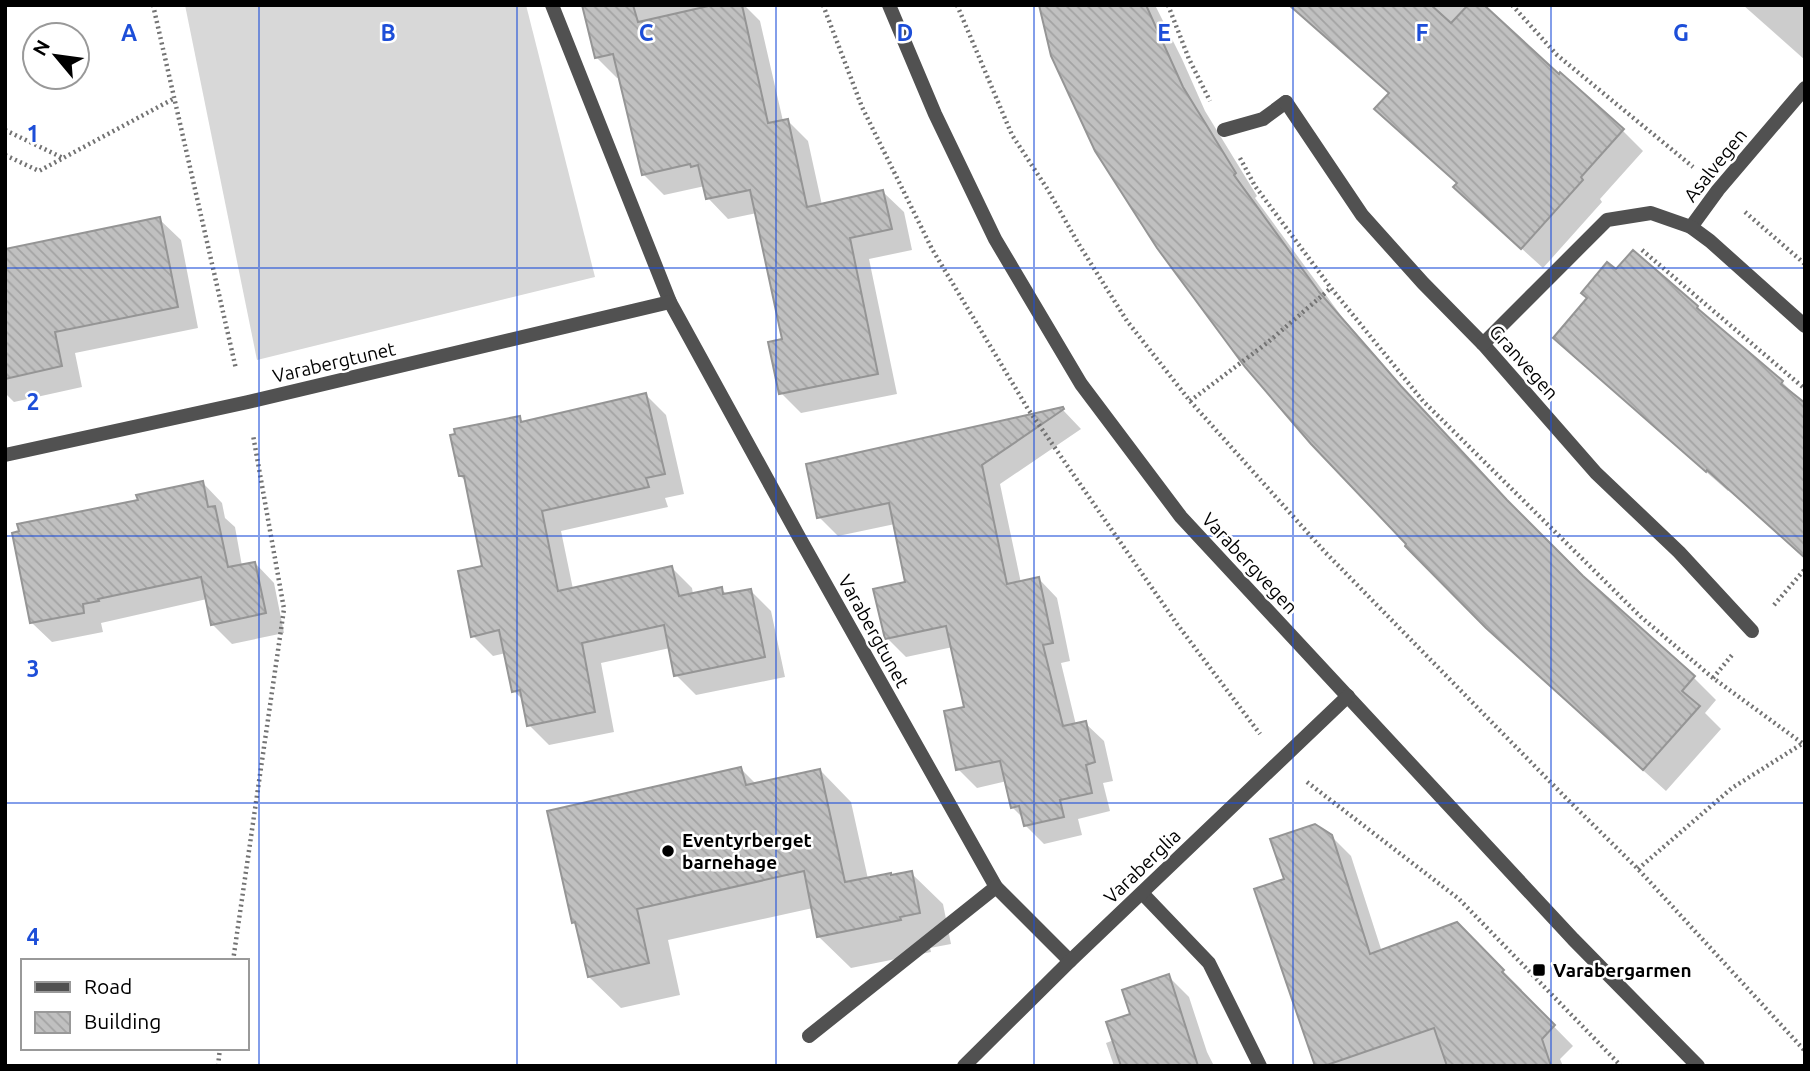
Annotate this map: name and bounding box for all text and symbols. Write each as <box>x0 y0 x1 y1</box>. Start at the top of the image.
text: A <box>121 20 137 45</box>
text: B <box>380 20 396 45</box>
text: C <box>639 20 654 45</box>
text: D <box>897 20 913 45</box>
text: E <box>1157 20 1171 45</box>
text: F <box>1416 20 1429 45</box>
text: G <box>1673 20 1689 45</box>
north arrow <box>21 21 91 91</box>
text: N <box>28 36 54 59</box>
text: 1 <box>27 121 39 146</box>
street label: Asalvegen <box>1679 124 1751 206</box>
street label: Granvegen <box>1485 320 1563 404</box>
street label: Varabergtunet <box>270 337 398 387</box>
text: 2 <box>27 389 39 414</box>
street label: Varabergvegen <box>1198 508 1302 618</box>
street label: Varabergtunet <box>834 571 914 692</box>
text: 3 <box>27 656 39 681</box>
street label: Varaberglia <box>1099 824 1185 908</box>
place label: Eventyrberget barnehage <box>682 829 812 873</box>
marker: Eventyrberget barnehage <box>660 843 676 859</box>
text: 4 <box>27 924 40 949</box>
legend <box>21 959 248 1050</box>
place label: Varabergarmen <box>1553 959 1692 981</box>
marker: Varabergarmen <box>1531 962 1547 978</box>
text: Road <box>84 974 132 998</box>
text: Building <box>84 1009 161 1033</box>

